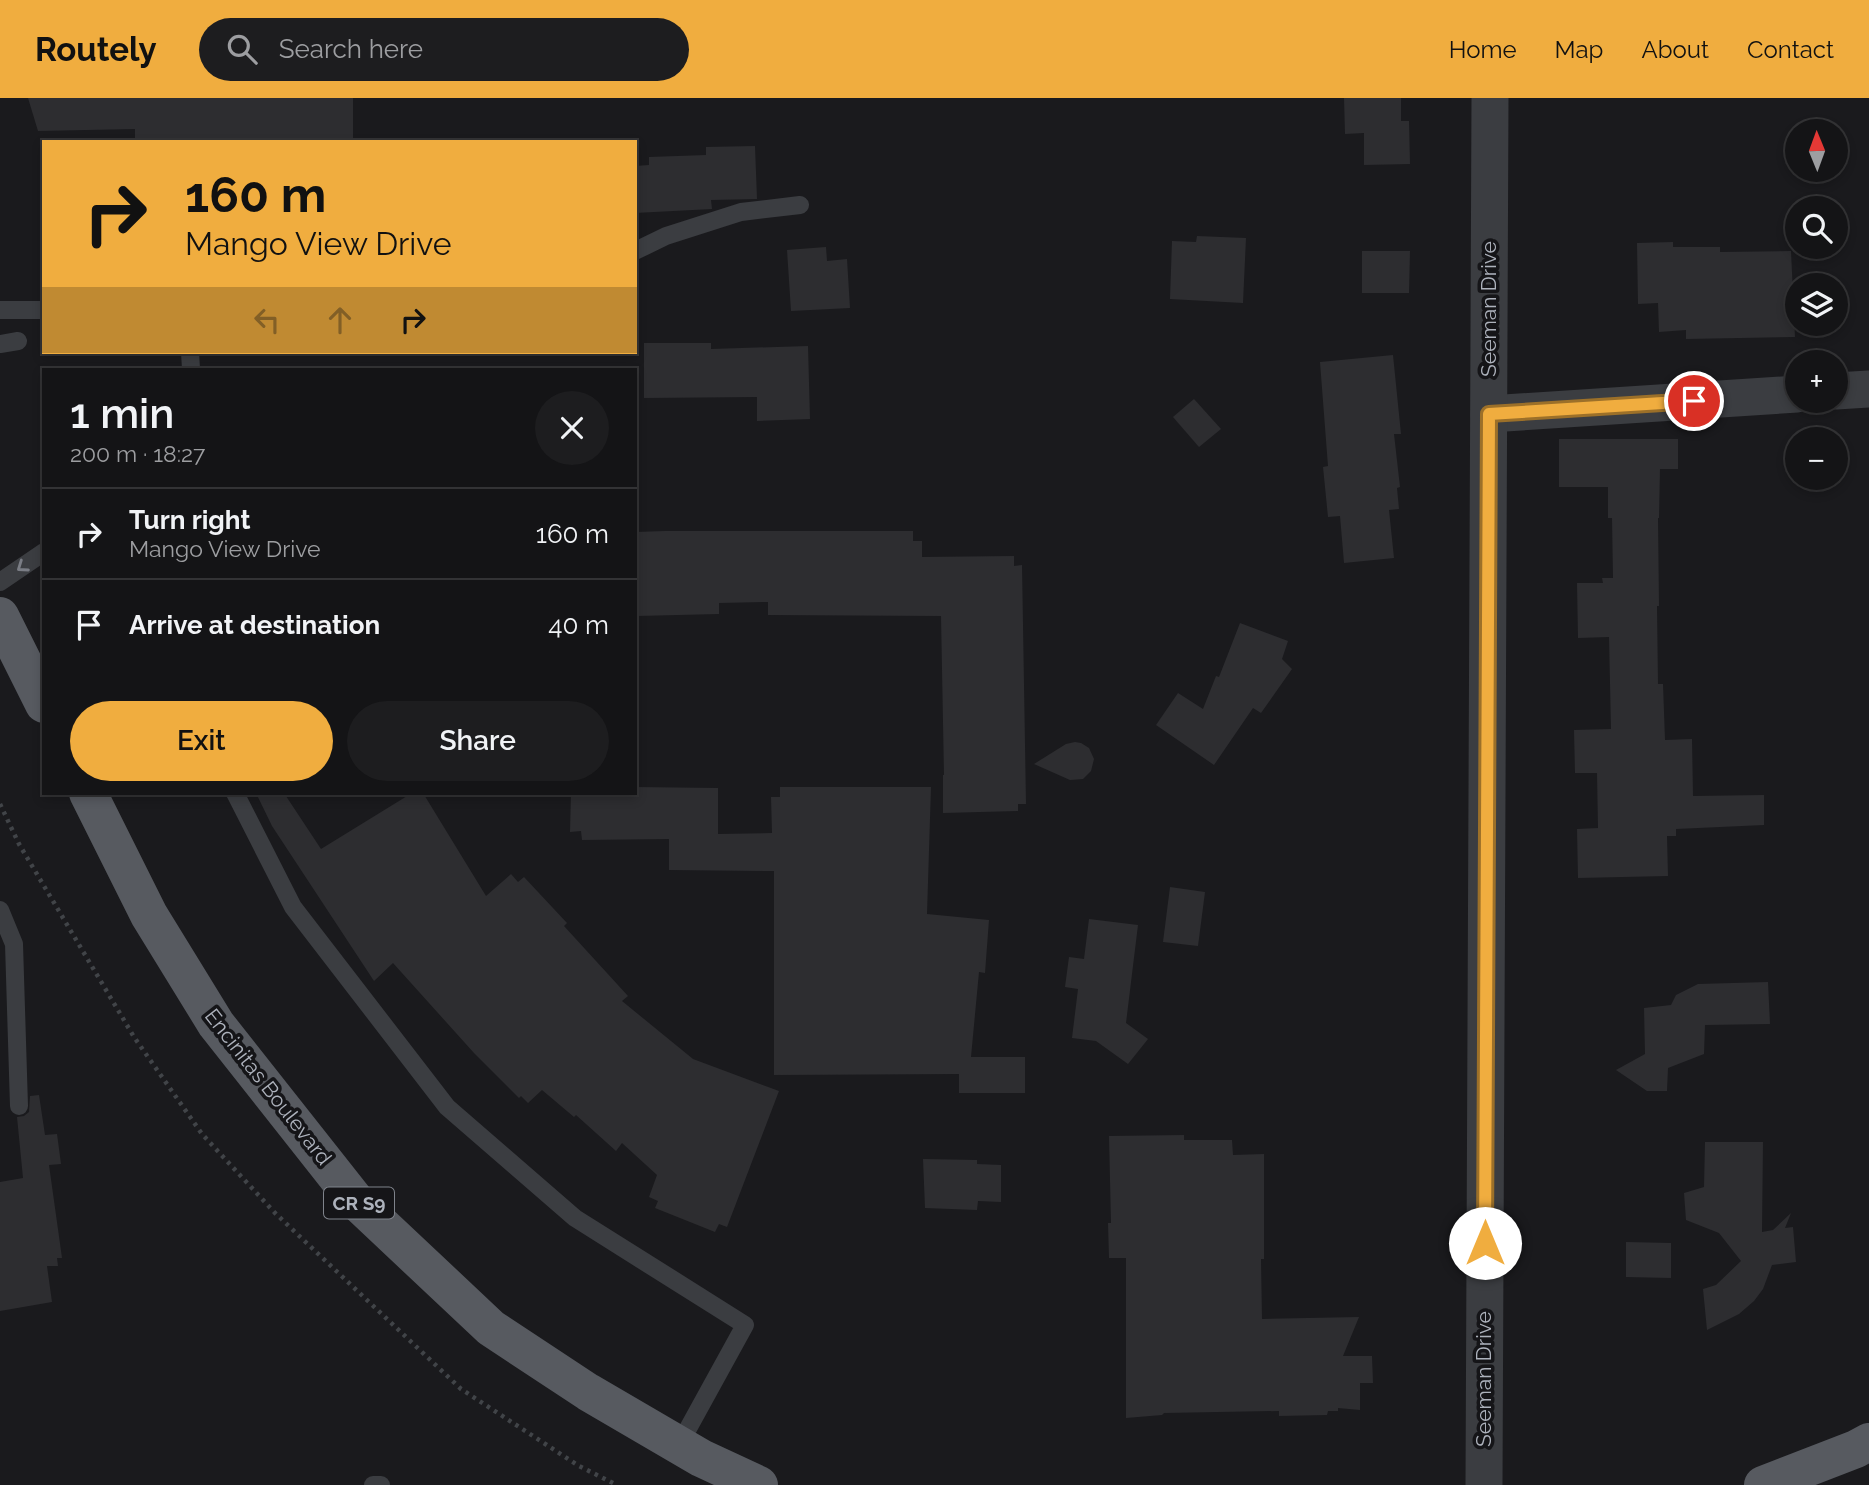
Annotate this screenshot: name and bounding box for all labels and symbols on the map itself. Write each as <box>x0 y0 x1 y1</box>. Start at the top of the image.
north arrow <box>1785 119 1848 182</box>
street label: Seeman Drive <box>1476 241 1501 377</box>
pin <box>1664 371 1724 431</box>
one-way arrow <box>17 559 30 571</box>
street label: Encinitas Boulevard <box>200 1004 337 1170</box>
road number: CR S9 <box>324 1188 394 1218</box>
position arrow <box>1448 1206 1522 1280</box>
street label: Seeman Drive <box>1471 1311 1496 1447</box>

